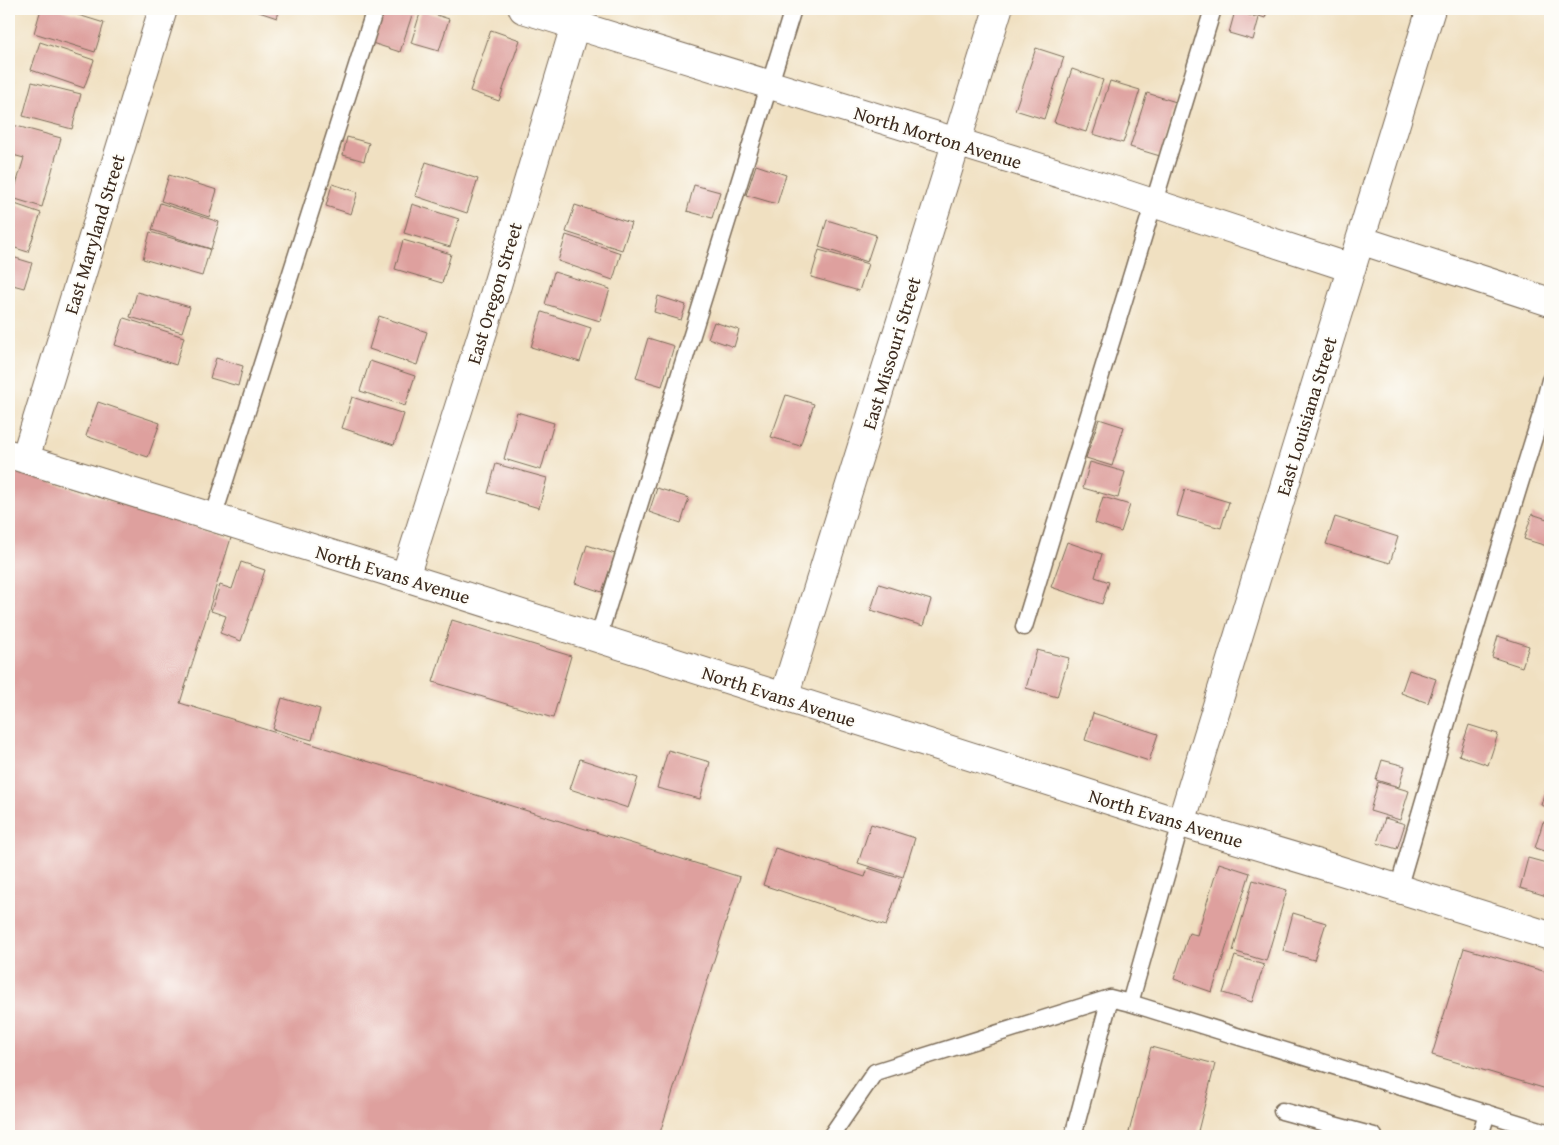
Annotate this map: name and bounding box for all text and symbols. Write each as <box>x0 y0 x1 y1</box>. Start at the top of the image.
street label: North Morton Avenue <box>851 98 1025 176</box>
street label: East Maryland Street <box>56 150 132 318</box>
street label: East Oregon Street <box>459 218 529 367</box>
street label: East Missouri Street <box>854 273 928 433</box>
street label: East Louisiana Street <box>1268 333 1344 499</box>
street label: North Evans Avenue <box>312 537 474 611</box>
street label: North Evans Avenue <box>699 658 859 734</box>
street label: North Evans Avenue <box>1085 781 1247 855</box>

